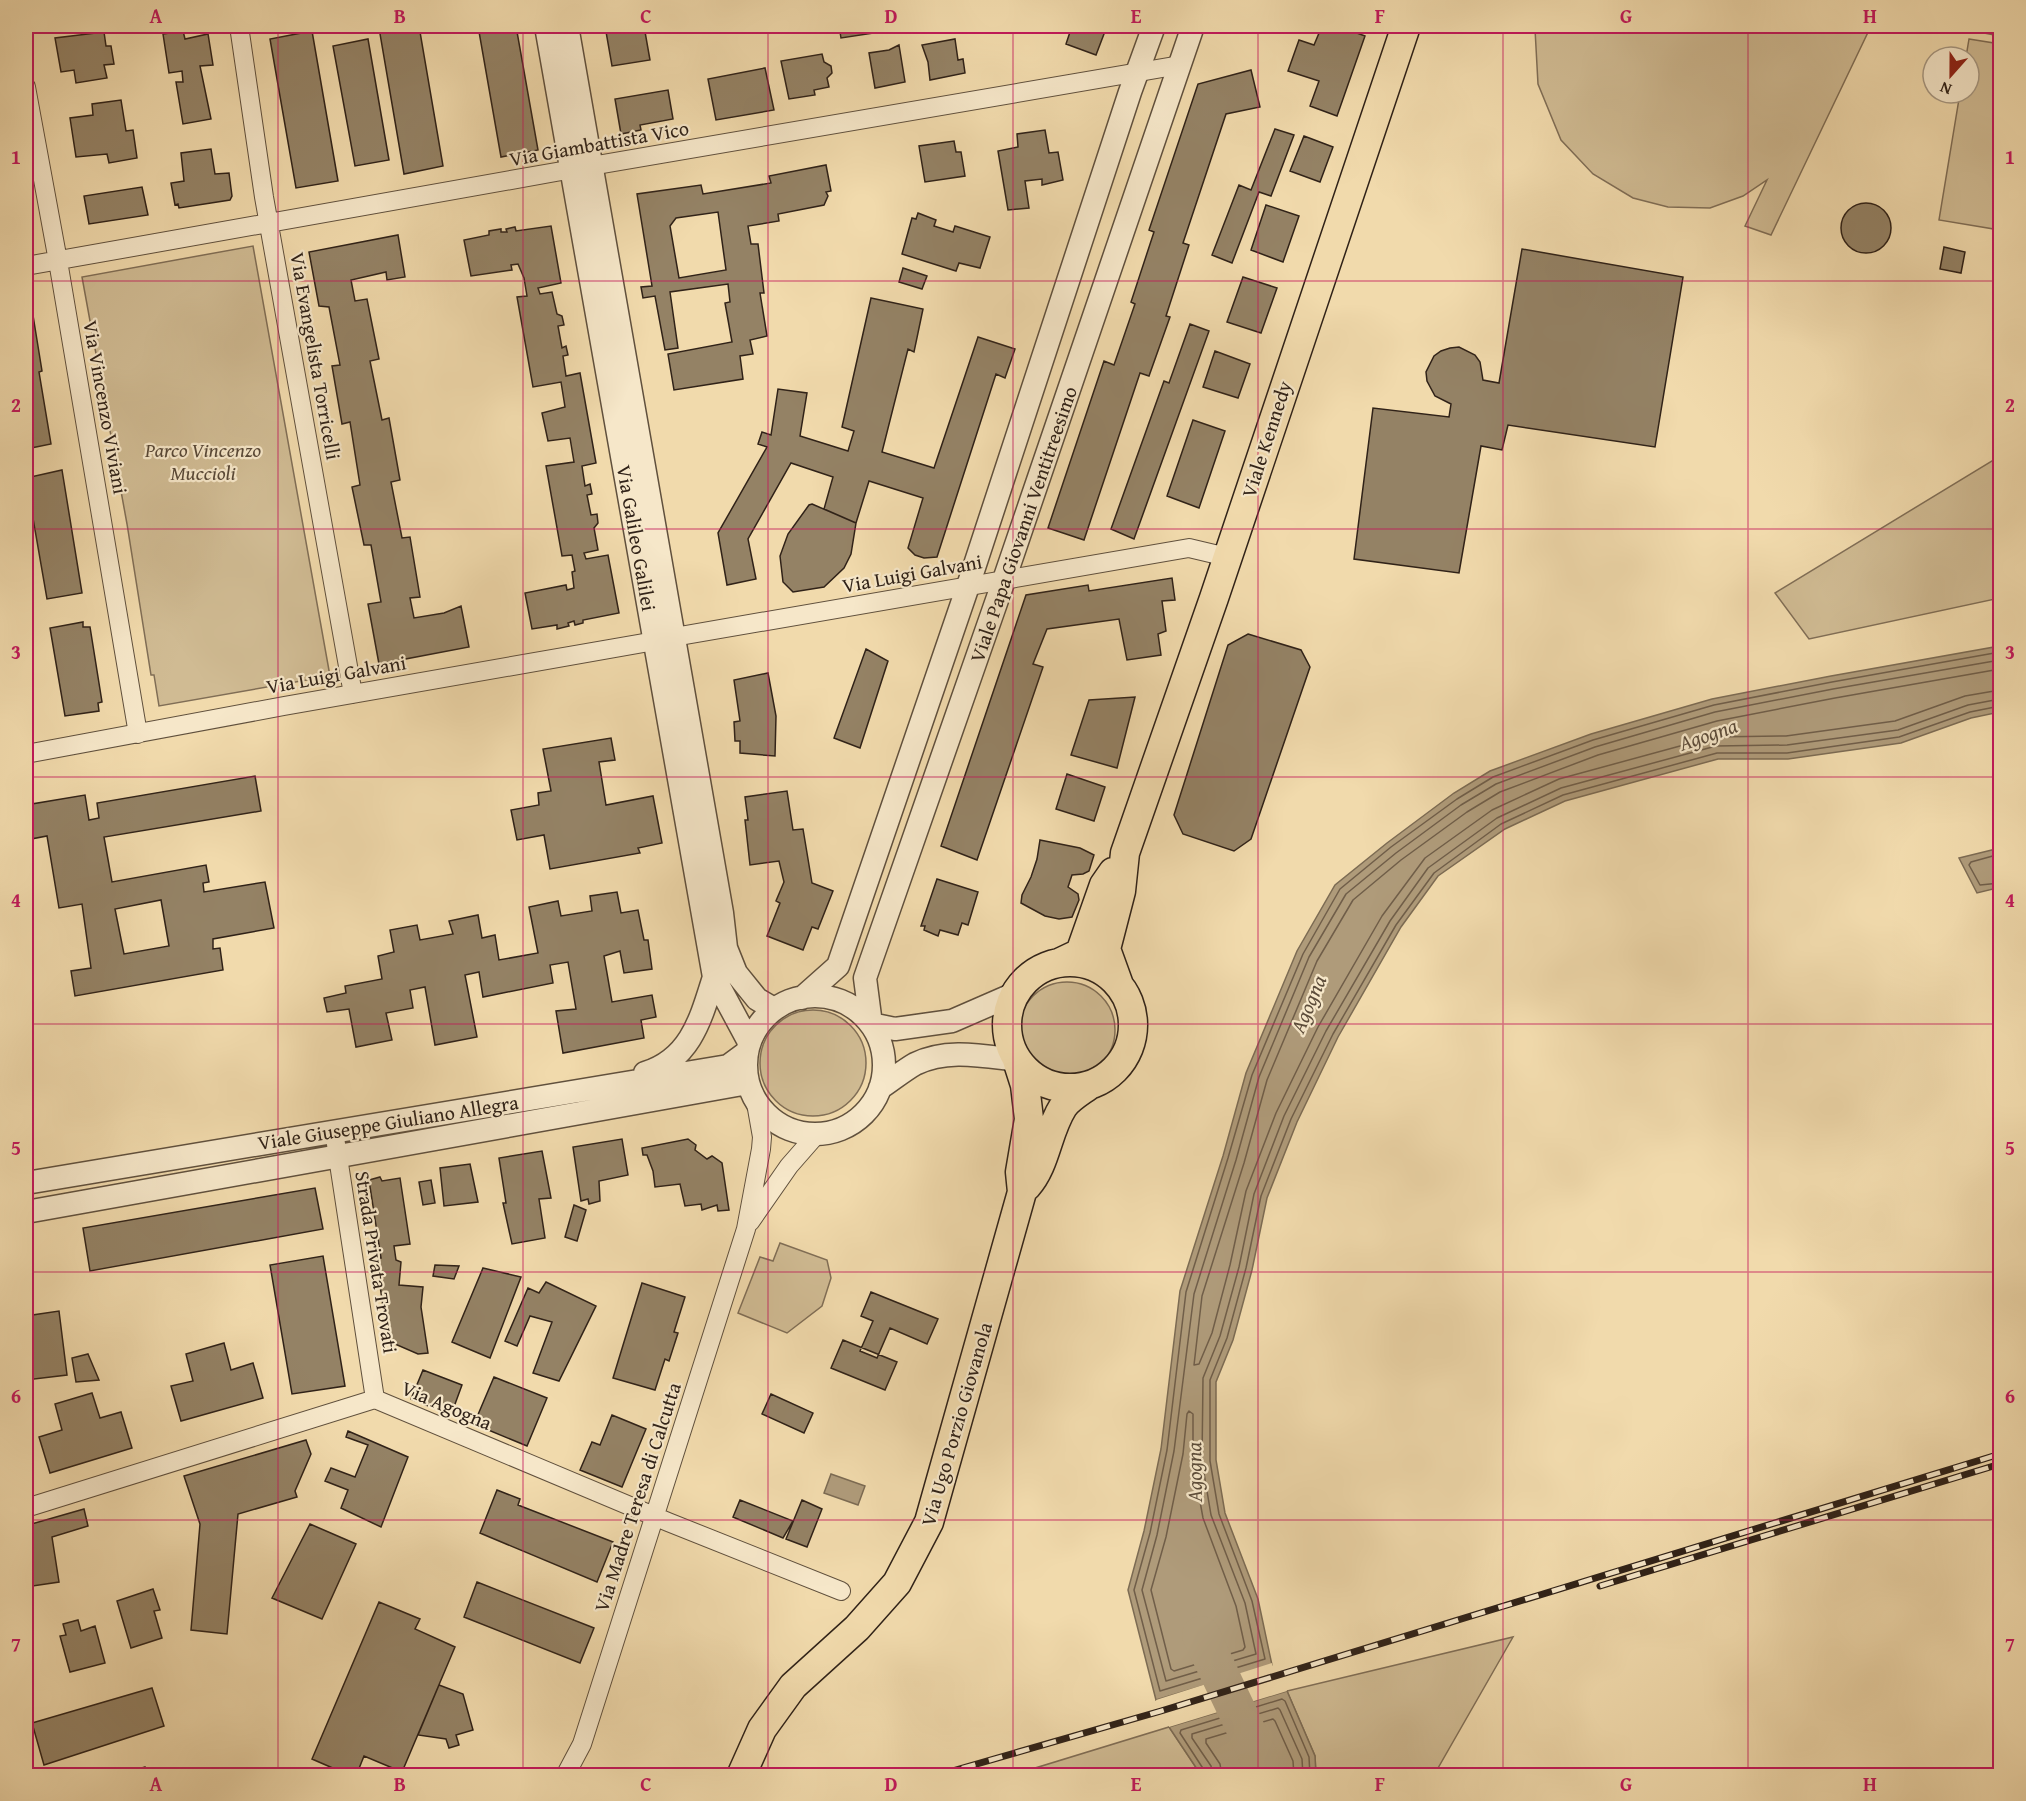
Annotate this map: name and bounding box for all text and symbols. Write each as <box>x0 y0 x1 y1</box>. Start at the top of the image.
text: A <box>150 1 163 30</box>
text: B <box>394 1 406 30</box>
text: C <box>640 1 652 30</box>
text: D <box>884 1 898 30</box>
text: E <box>1131 1 1142 30</box>
text: F <box>1375 1 1385 30</box>
text: G <box>1620 1 1632 30</box>
text: H <box>1863 1 1877 30</box>
north arrow <box>1921 45 1981 105</box>
text: N <box>1936 76 1955 102</box>
street label: Via Giambattista Vico <box>507 113 691 173</box>
text: 1 <box>11 142 21 171</box>
text: 1 <box>2005 142 2015 171</box>
street label: Via Evangelista Torricelli <box>283 250 349 462</box>
street label: Via Vincenzo Viviani <box>76 318 136 497</box>
street label: Viale Kennedy <box>1233 377 1299 501</box>
street label: Viale Papa Giovanni Ventitreesimo <box>962 382 1084 666</box>
text: 2 <box>11 390 21 419</box>
text: 2 <box>2005 390 2015 419</box>
park label: Parco Vincenzo Muccioli <box>144 435 261 487</box>
street label: Via Galileo Galilei <box>610 463 664 614</box>
street label: Via Luigi Galvani <box>840 546 985 600</box>
text: 3 <box>11 637 21 666</box>
text: 3 <box>2005 637 2015 666</box>
street label: Via Luigi Galvani <box>264 647 409 701</box>
water label: Agogna <box>1674 709 1742 759</box>
text: 4 <box>11 885 21 914</box>
text: 4 <box>2005 885 2015 914</box>
water label: Agogna <box>1282 970 1334 1039</box>
street label: Viale Giuseppe Giuliano Allegra <box>256 1087 521 1157</box>
text: 5 <box>11 1133 21 1162</box>
text: 5 <box>2005 1133 2015 1162</box>
street label: Strada Privata Trovati <box>348 1169 406 1356</box>
street label: Via Ugo Porzio Giovanola <box>913 1318 999 1530</box>
street label: Via Agogna <box>397 1373 497 1437</box>
street label: Via Madre Teresa di Calcutta <box>586 1378 688 1615</box>
text: 6 <box>11 1381 21 1410</box>
text: 6 <box>2005 1381 2015 1410</box>
water label: Agogna <box>1178 1441 1210 1503</box>
text: 7 <box>11 1629 21 1658</box>
text: 7 <box>2005 1629 2015 1658</box>
text: A <box>150 1769 163 1798</box>
text: B <box>394 1769 406 1798</box>
text: C <box>640 1769 652 1798</box>
text: D <box>884 1769 898 1798</box>
text: E <box>1131 1769 1142 1798</box>
text: F <box>1375 1769 1385 1798</box>
text: G <box>1620 1769 1632 1798</box>
text: H <box>1863 1769 1877 1798</box>

